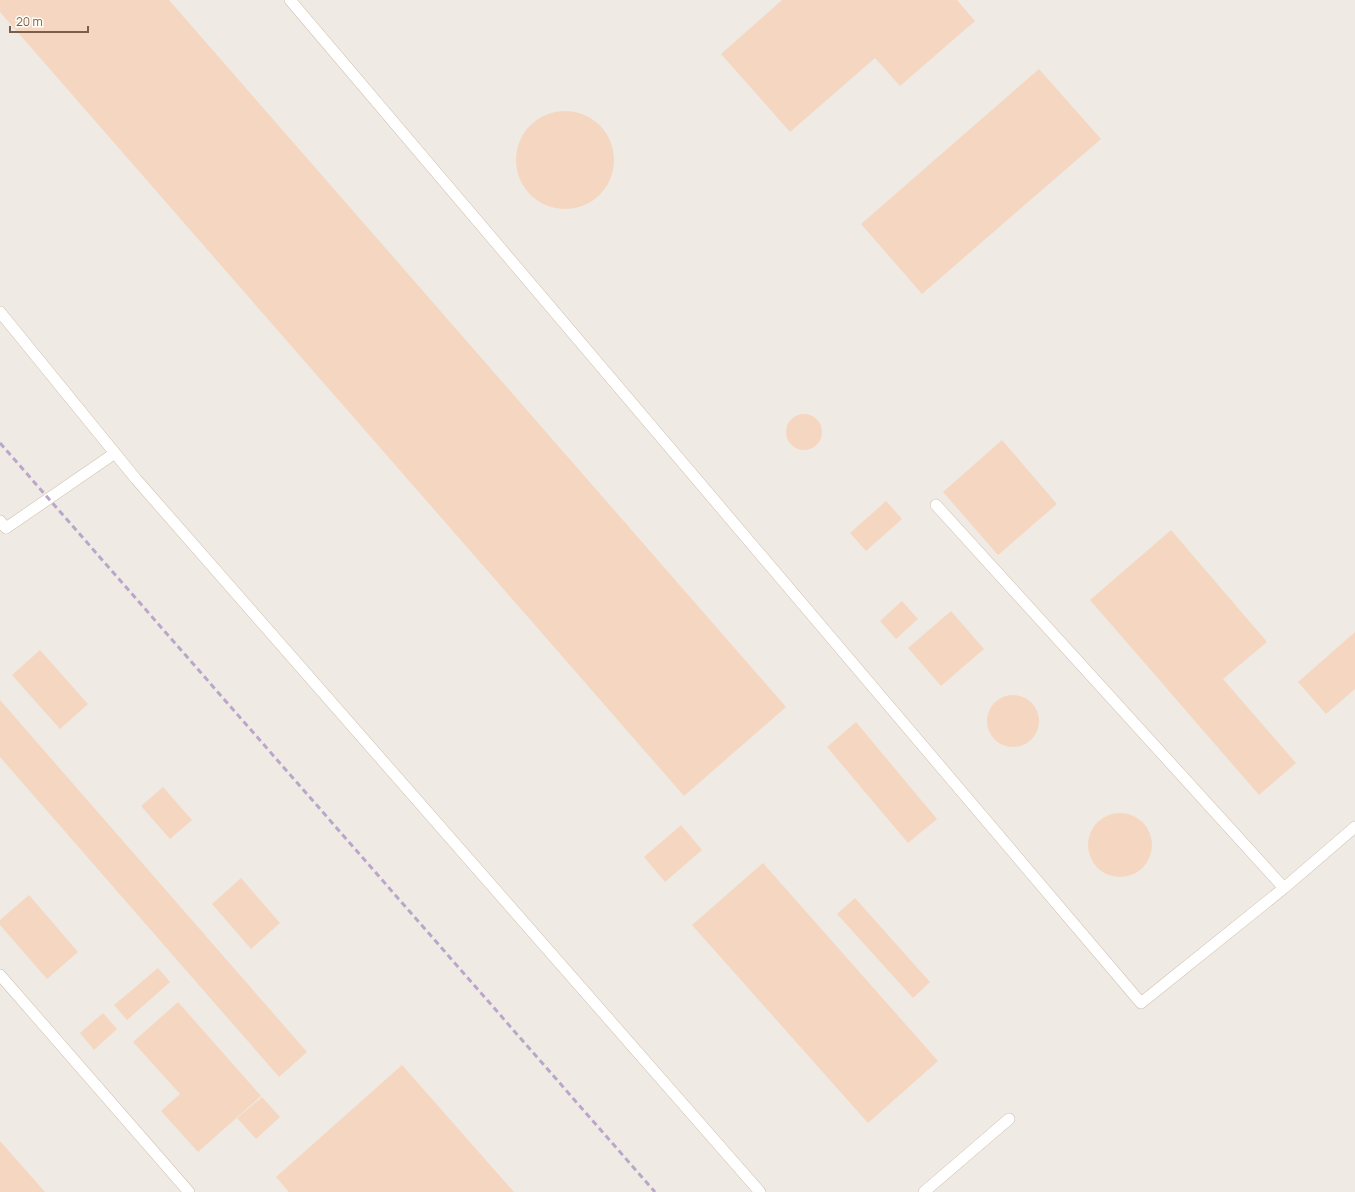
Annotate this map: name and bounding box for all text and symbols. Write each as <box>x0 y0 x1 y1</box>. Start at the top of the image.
scale bar <box>10 8 88 34</box>
text: 20 m <box>16 13 43 30</box>

